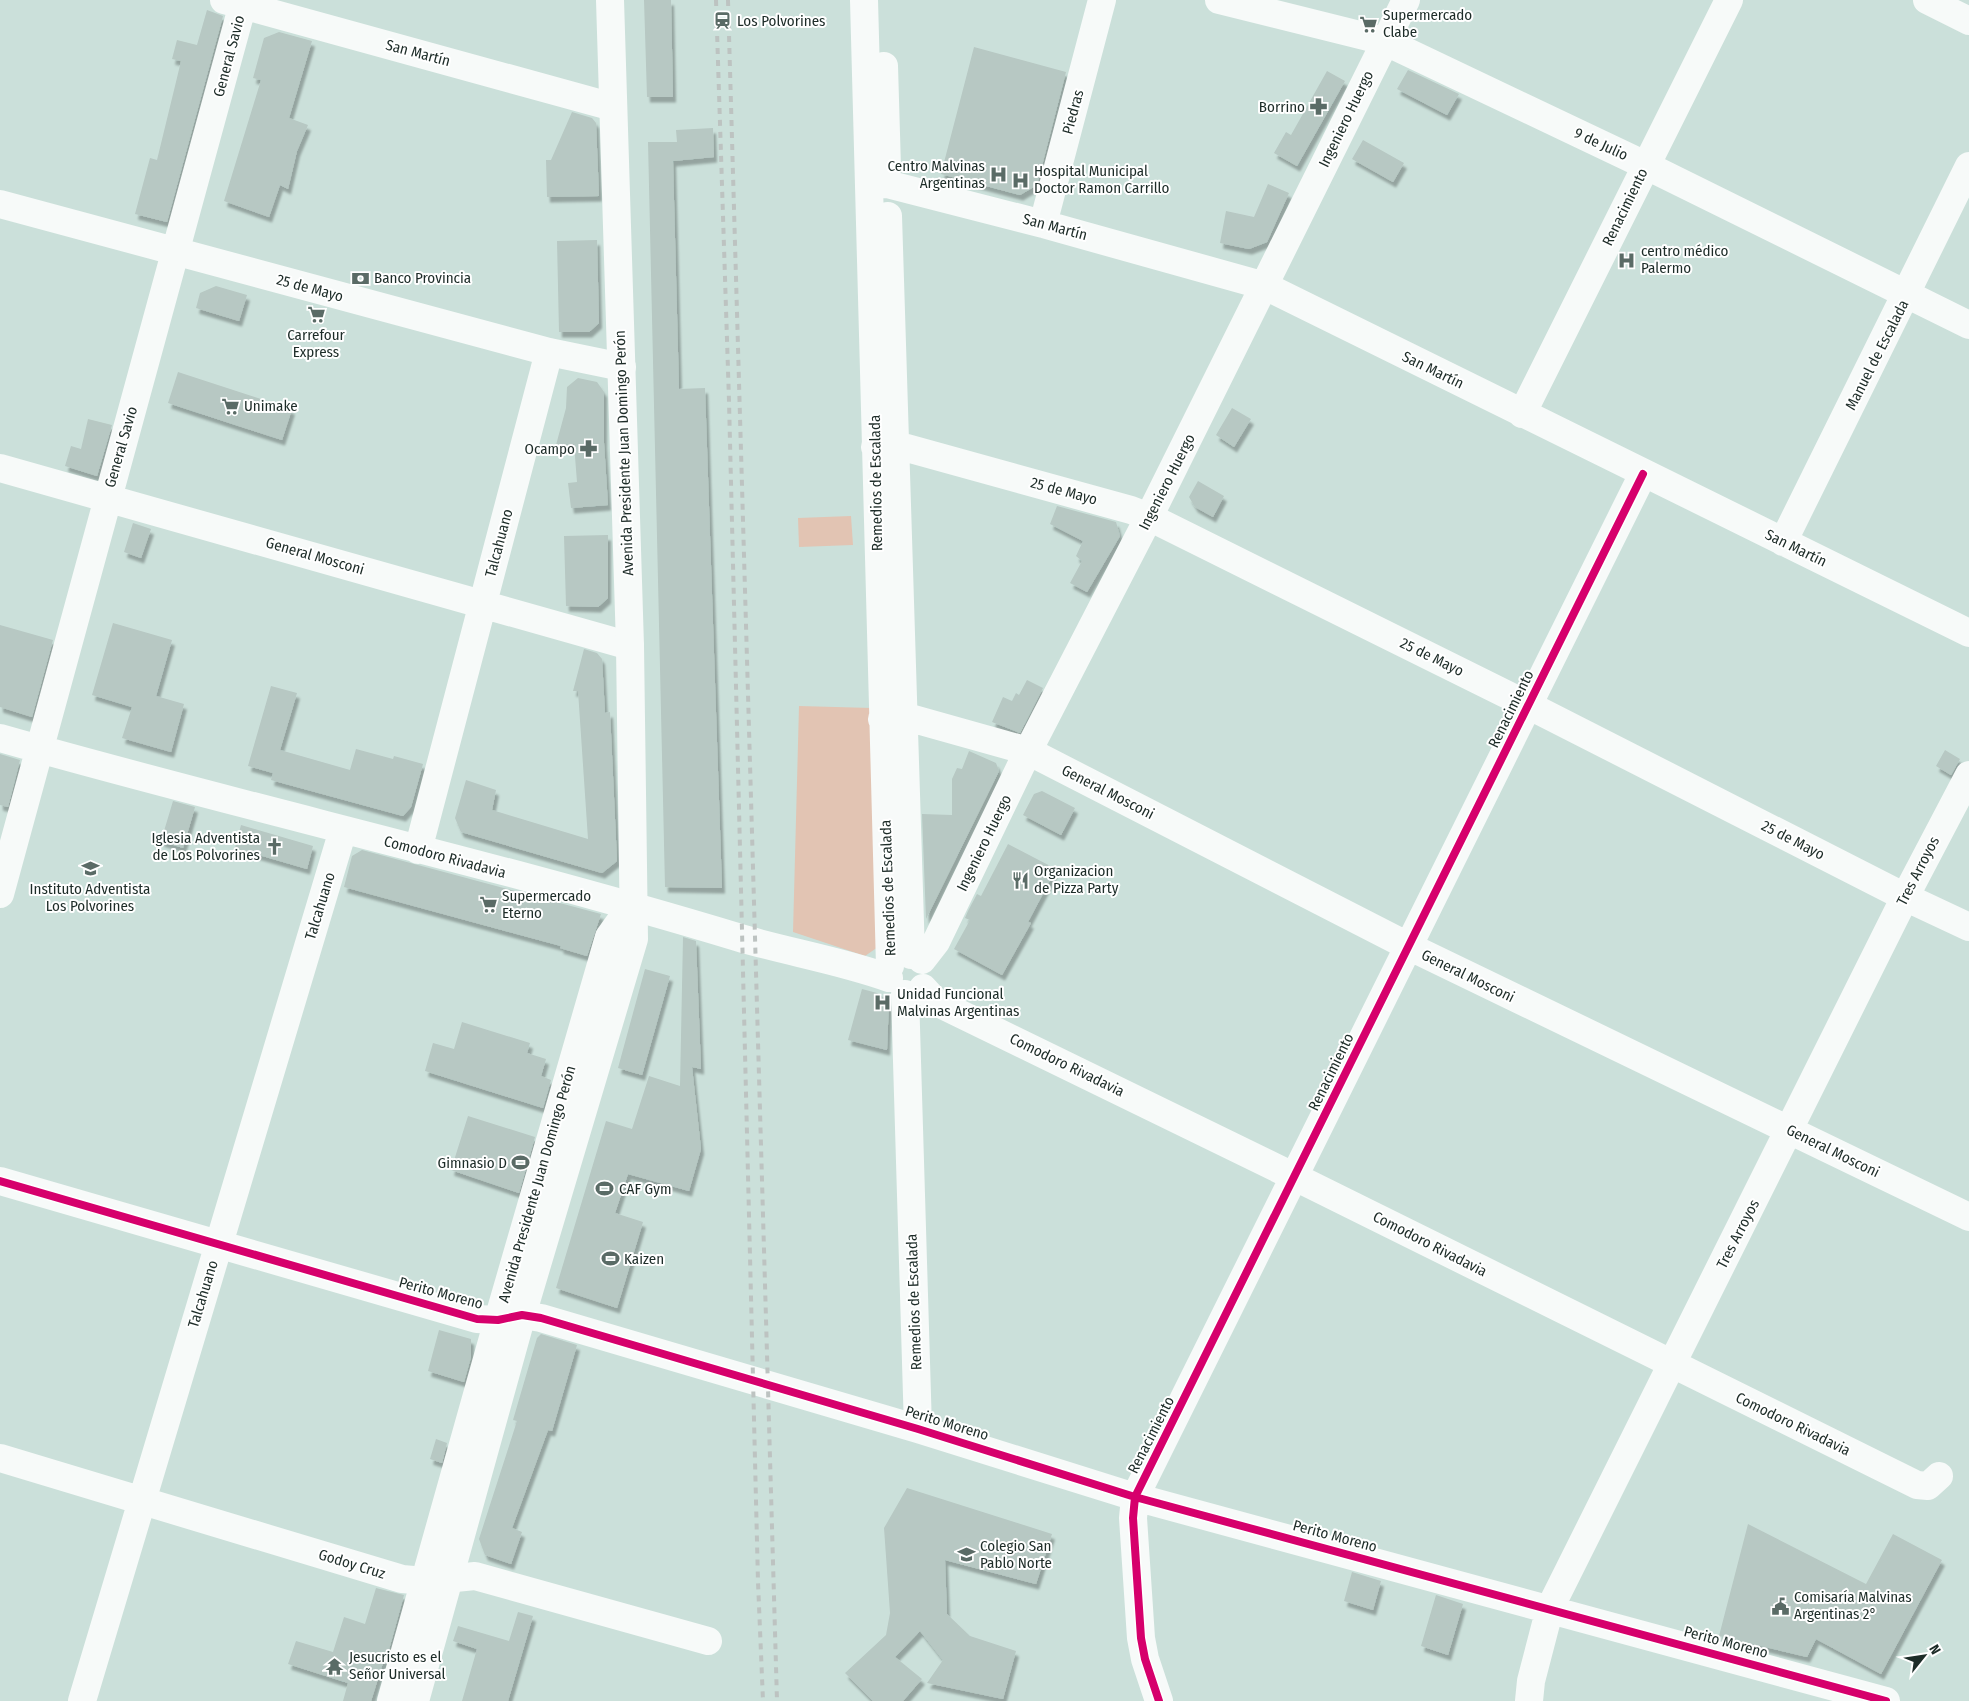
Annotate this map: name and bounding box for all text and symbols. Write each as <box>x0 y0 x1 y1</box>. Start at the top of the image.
place label: Supermercado Clabe <box>1383 6 1472 41</box>
station icon: Los Polvorines <box>713 11 733 31</box>
place label: Los Polvorines <box>737 12 825 30</box>
street label: General Savio <box>209 13 249 99</box>
supermarket icon: Supermercado Clabe <box>1359 14 1379 34</box>
street label: San Martín <box>384 36 452 70</box>
street label: Ingeniero Huergo <box>1315 68 1377 170</box>
street label: Piedras <box>1058 88 1088 136</box>
pharmacy icon: Borrino <box>1309 97 1329 117</box>
place label: Borrino <box>1259 98 1305 116</box>
street label: 9 de Julio <box>1571 124 1631 164</box>
place label: Centro Malvinas Argentinas <box>888 157 985 192</box>
place label: Hospital Municipal Doctor Ramon Carrillo <box>1034 162 1170 197</box>
hospital icon: Centro Malvinas Argentinas <box>989 165 1009 185</box>
street label: Renacimiento <box>1598 165 1652 249</box>
hospital icon: Hospital Municipal Doctor Ramon Carrillo <box>1010 170 1030 190</box>
street label: San Martín <box>1021 210 1089 244</box>
place label: centro médico Palermo <box>1641 242 1728 277</box>
hospital icon: centro médico Palermo <box>1617 250 1637 270</box>
bank icon: Banco Provincia <box>350 268 370 288</box>
place label: Banco Provincia <box>374 269 471 287</box>
street label: 25 de Mayo <box>275 270 345 306</box>
street label: Manuel de Escalada <box>1841 297 1913 413</box>
supermarket icon: Carrefour Express <box>306 304 326 324</box>
place label: Carrefour Express <box>287 326 346 361</box>
street label: Avenida Presidente Juan Domingo Perón <box>611 330 637 576</box>
street label: San Martín <box>1399 347 1467 393</box>
supermarket icon: Unimake <box>220 396 240 416</box>
place label: Unimake <box>244 397 298 415</box>
street label: General Savio <box>101 404 141 490</box>
street label: Remedios de Escalada <box>866 415 886 551</box>
street label: Ingeniero Huergo <box>1135 431 1199 533</box>
pharmacy icon: Ocampo <box>579 439 599 459</box>
place label: Ocampo <box>525 440 575 458</box>
street label: 25 de Mayo <box>1029 473 1099 509</box>
street label: Talcahuano <box>481 507 517 579</box>
street label: San Martín <box>1762 525 1830 571</box>
street label: General Mosconi <box>264 533 366 579</box>
street label: 25 de Mayo <box>1397 634 1467 680</box>
street label: Renacimiento <box>1484 667 1538 751</box>
street label: General Mosconi <box>1059 761 1157 823</box>
street label: Ingeniero Huergo <box>953 792 1015 894</box>
street label: 25 de Mayo <box>1758 816 1828 864</box>
street label: Remedios de Escalada <box>877 820 899 956</box>
place label: Iglesia Adventista de Los Polvorines <box>152 829 260 864</box>
street label: Comodoro Rivadavia <box>382 832 508 882</box>
street label: Tres Arroyos <box>1893 833 1943 909</box>
church icon: Iglesia Adventista de Los Polvorines <box>264 837 284 857</box>
school or university icon: Instituto Adventista Los Polvorines <box>80 858 100 878</box>
place label: Organizacion de Pizza Party <box>1034 862 1119 897</box>
street label: Talcahuano <box>301 870 339 942</box>
restaurant icon: Organizacion de Pizza Party <box>1010 870 1030 890</box>
place label: Instituto Adventista Los Polvorines <box>30 880 150 915</box>
place label: Supermercado Eterno <box>502 887 591 922</box>
supermarket icon: Supermercado Eterno <box>478 895 498 915</box>
street label: General Mosconi <box>1418 946 1518 1006</box>
place label: Unidad Funcional Malvinas Argentinas <box>897 985 1020 1020</box>
hospital icon: Unidad Funcional Malvinas Argentinas <box>873 993 893 1013</box>
street label: Comodoro Rivadavia <box>1007 1029 1127 1101</box>
street label: Renacimiento <box>1304 1030 1358 1114</box>
street label: Avenida Presidente Juan Domingo Perón <box>494 1063 580 1305</box>
street label: General Mosconi <box>1783 1121 1883 1181</box>
sports icon: Gimnasio D <box>511 1153 531 1173</box>
place label: Gimnasio D <box>438 1154 507 1172</box>
sports icon: CAF Gym <box>595 1179 615 1199</box>
place label: CAF Gym <box>619 1180 671 1198</box>
street label: Tres Arroyos <box>1713 1196 1763 1272</box>
street label: Comodoro Rivadavia <box>1370 1207 1490 1281</box>
street label: Remedios de Escalada <box>903 1234 925 1370</box>
sports icon: Kaizen <box>600 1249 620 1269</box>
place label: Kaizen <box>624 1250 664 1268</box>
street label: Talcahuano <box>184 1258 222 1330</box>
street label: Perito Moreno <box>397 1273 485 1313</box>
street label: Comodoro Rivadavia <box>1733 1388 1853 1460</box>
street label: Renacimiento <box>1124 1393 1178 1477</box>
street label: Perito Moreno <box>903 1402 991 1444</box>
street label: Perito Moreno <box>1291 1516 1379 1556</box>
place label: Colegio San Pablo Norte <box>980 1537 1052 1572</box>
street label: Godoy Cruz <box>316 1545 388 1583</box>
school or university icon: Colegio San Pablo Norte <box>956 1545 976 1565</box>
place label: Comisaría Malvinas Argentinas 2° <box>1794 1588 1912 1623</box>
public building icon: Comisaría Malvinas Argentinas 2° <box>1770 1596 1790 1616</box>
street label: Perito Moreno <box>1682 1622 1770 1662</box>
north arrow <box>1899 1631 1949 1681</box>
text: N <box>1925 1642 1944 1658</box>
place label: Jesucristo es el Señor Universal <box>349 1648 445 1683</box>
temple icon: Jesucristo es el Señor Universal <box>325 1656 345 1676</box>

